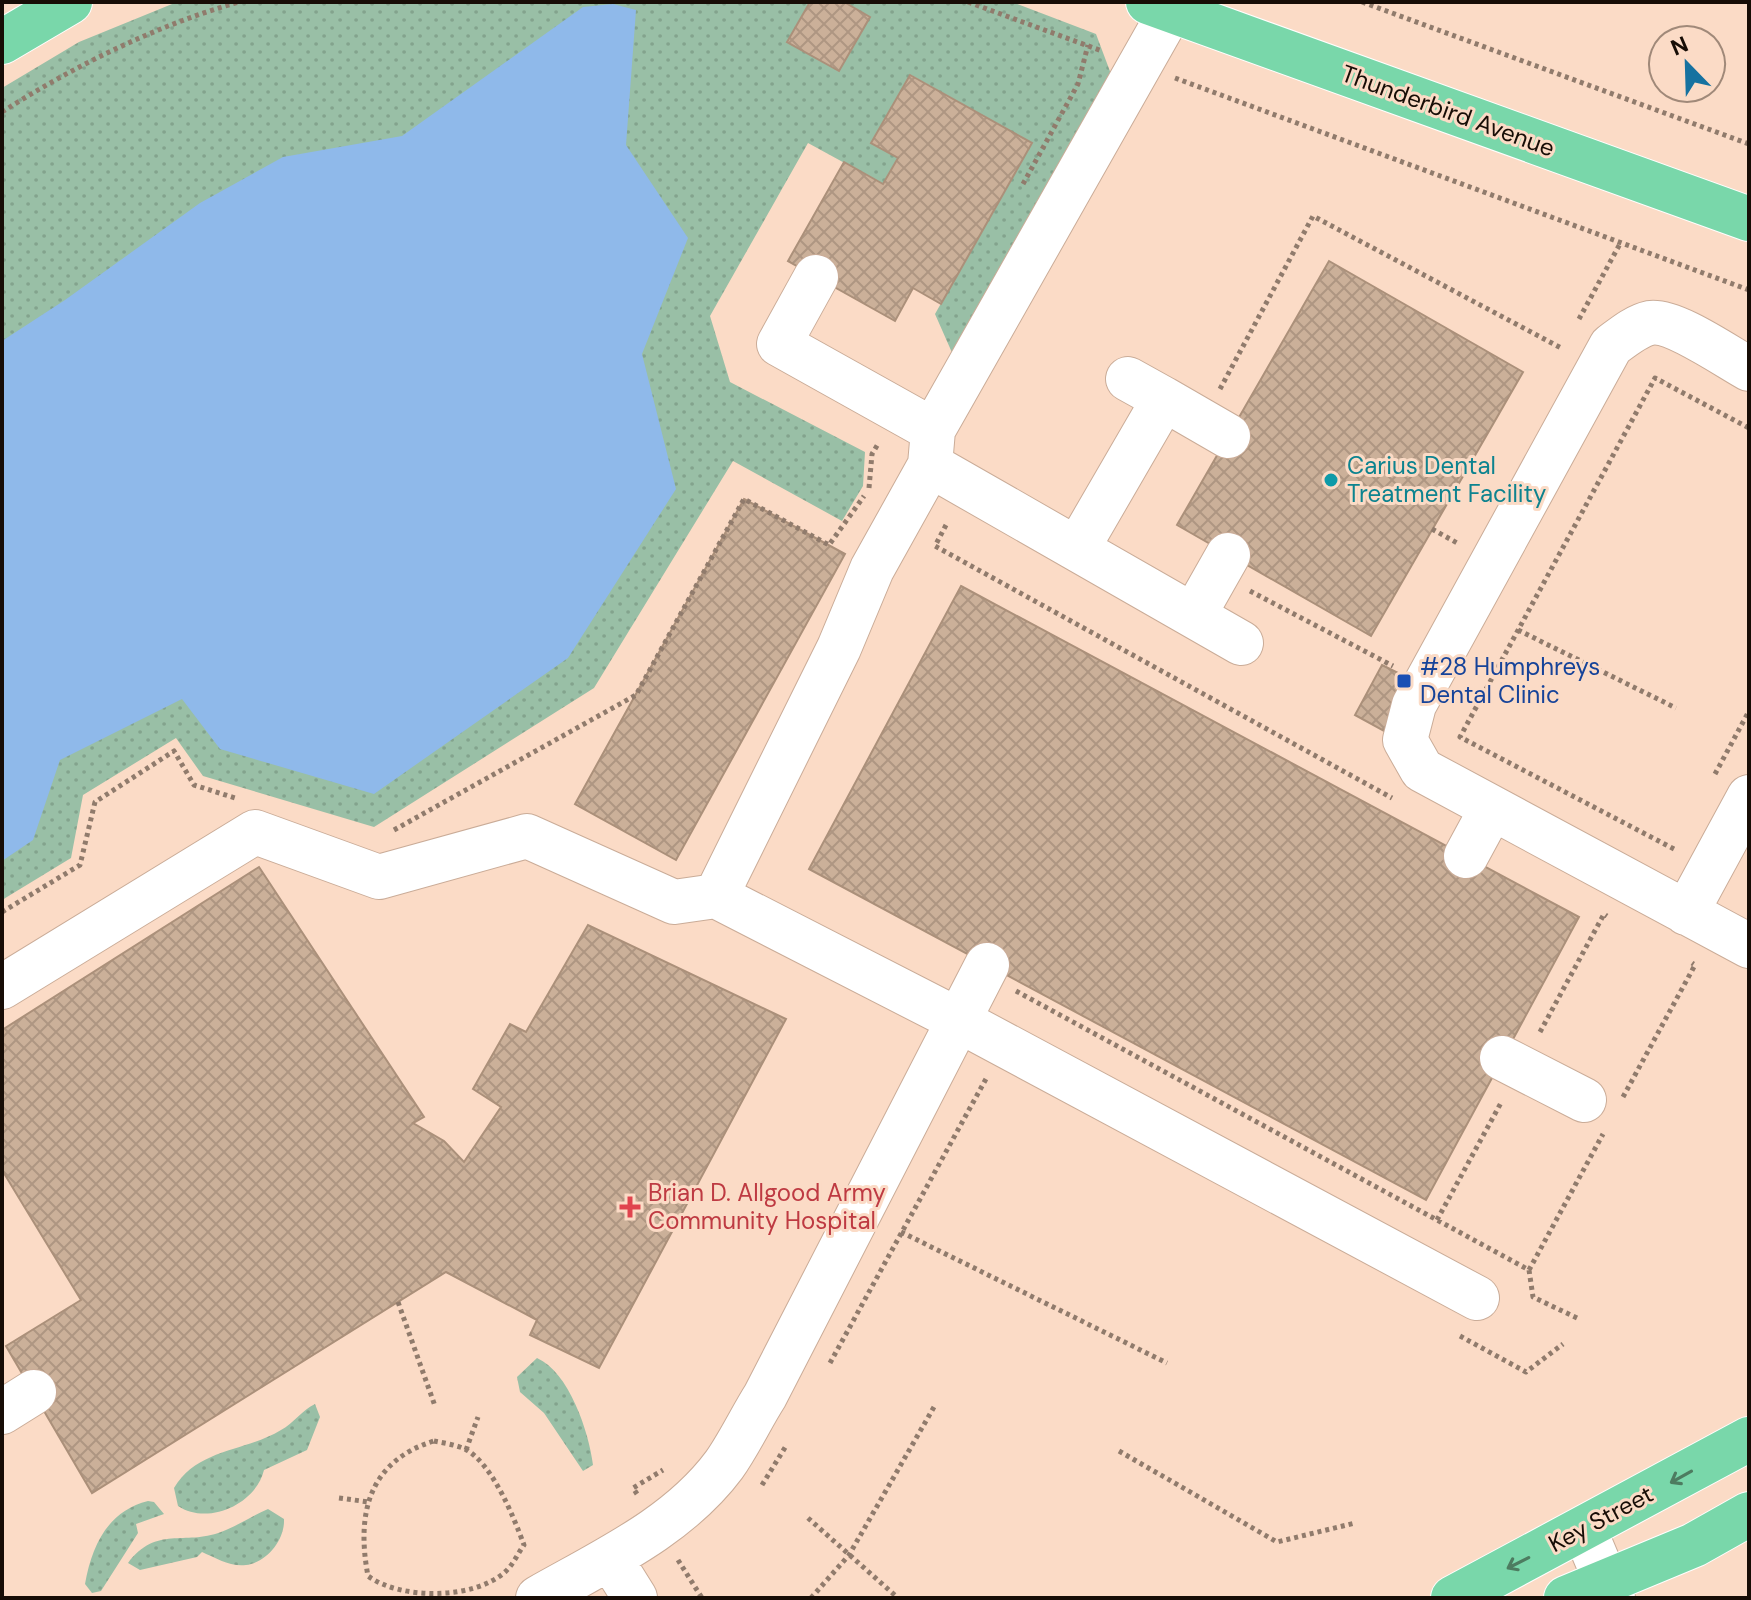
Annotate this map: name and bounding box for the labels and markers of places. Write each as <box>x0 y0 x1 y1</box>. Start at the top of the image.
place label: Carius Dental Treatment Facility <box>1347 450 1546 509</box>
marker: Carius Dental Treatment Facility <box>1322 471 1340 489</box>
place label: #28 Humphreys Dental Clinic <box>1420 651 1600 710</box>
marker: #28 Humphreys Dental Clinic <box>1395 672 1413 690</box>
place label: Brian D. Allgood Army Community Hospital <box>648 1177 886 1236</box>
marker: Brian D. Allgood Army Community Hospital <box>619 1196 641 1218</box>

